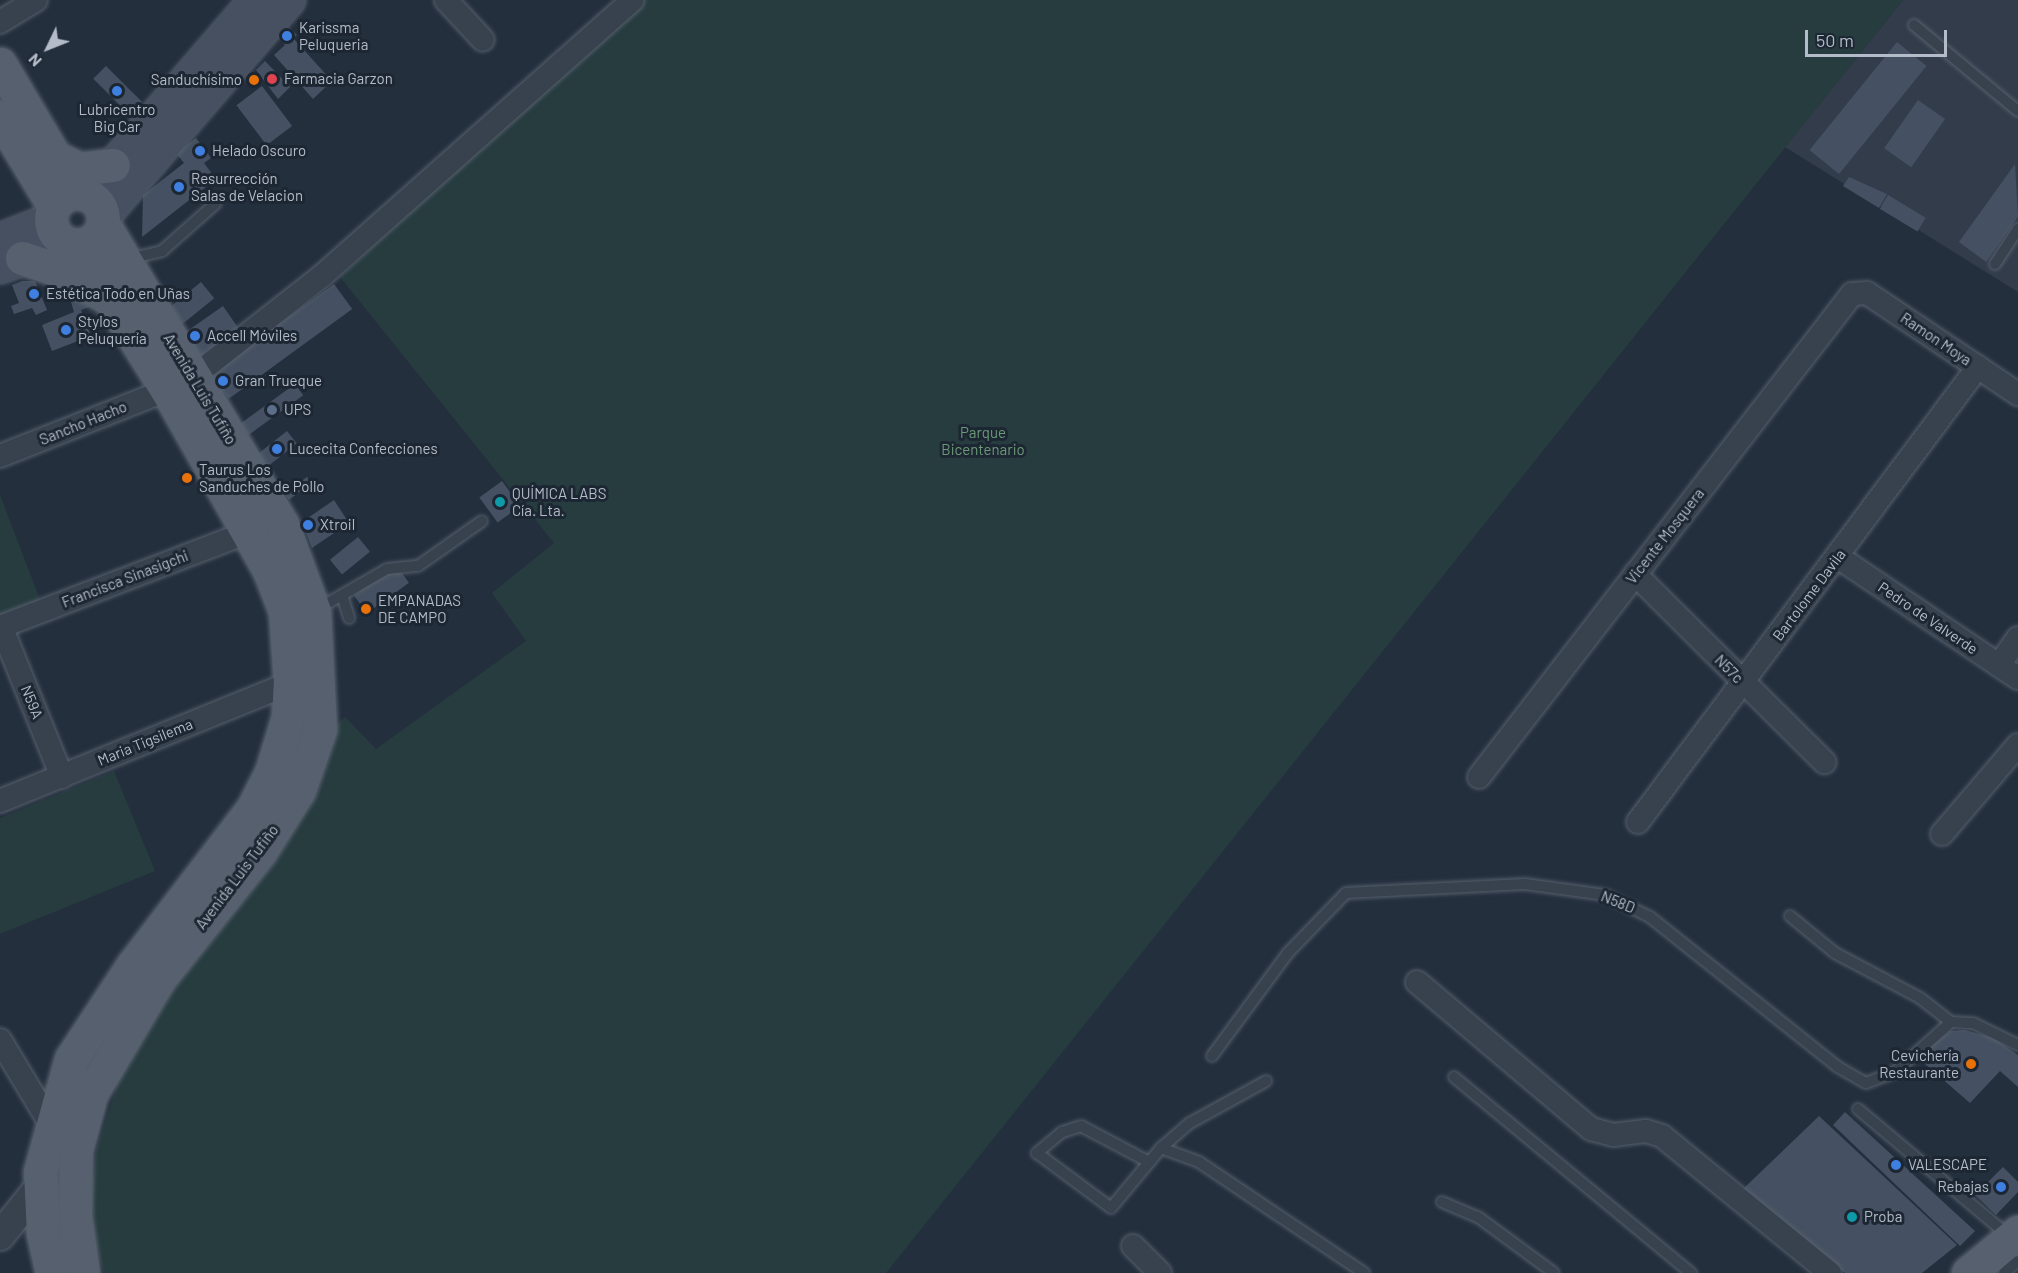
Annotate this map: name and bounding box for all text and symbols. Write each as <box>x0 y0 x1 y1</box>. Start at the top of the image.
north arrow <box>18 18 78 78</box>
place label: Karissma Peluqueria <box>299 18 368 53</box>
scale bar <box>1808 18 1950 56</box>
marker: Karissma Peluqueria <box>280 29 294 43</box>
text: 50 m <box>1816 29 1854 51</box>
text: N <box>24 50 45 71</box>
place label: Farmacia Garzon <box>284 70 393 88</box>
place label: Sanduchísimo <box>151 71 242 89</box>
marker: Farmacia Garzon <box>265 72 279 86</box>
marker: Sanduchísimo <box>247 73 261 87</box>
marker: Lubricentro Big Car <box>110 84 124 98</box>
place label: Lubricentro Big Car <box>79 100 155 135</box>
place label: Helado Oscuro <box>212 142 306 160</box>
marker: Helado Oscuro <box>193 144 207 158</box>
place label: Resurrección Salas de Velacion <box>191 169 303 204</box>
marker: Resurrección Salas de Velacion <box>172 180 186 194</box>
place label: Estética Todo en Uñas <box>46 285 190 303</box>
marker: Estética Todo en Uñas <box>27 287 41 301</box>
street label: Ramon Moya <box>1897 309 1975 369</box>
place label: Stylos Peluquería <box>78 312 147 347</box>
marker: Stylos Peluquería <box>59 323 73 337</box>
place label: Accell Móviles <box>207 327 297 345</box>
marker: Accell Móviles <box>188 329 202 343</box>
street label: Avenida Luis Tufiño <box>160 330 240 448</box>
place label: Gran Trueque <box>235 372 322 390</box>
marker: Gran Trueque <box>216 374 230 388</box>
street label: Sancho Hacho <box>37 397 129 449</box>
place label: UPS <box>284 401 311 419</box>
marker: UPS <box>265 403 279 417</box>
park label: Parque Bicentenario <box>941 423 1025 458</box>
place label: Lucecita Confecciones <box>289 440 438 458</box>
marker: Lucecita Confecciones <box>270 442 284 456</box>
place label: Taurus Los Sanduches de Pollo <box>199 460 325 495</box>
marker: Taurus Los Sanduches de Pollo <box>180 471 194 485</box>
place label: QUÍMICA LABS Cía. Lta. <box>512 484 606 519</box>
street label: Vicente Mosquera <box>1622 485 1708 587</box>
marker: QUÍMICA LABS Cía. Lta. <box>493 495 507 509</box>
place label: Xtroil <box>320 516 355 534</box>
marker: Xtroil <box>301 518 315 532</box>
street label: Bartolome Davila <box>1769 546 1849 644</box>
street label: Francisca Sinasigchi <box>59 547 191 611</box>
street label: Pedro de Valverde <box>1875 578 1981 658</box>
place label: EMPANADAS DE CAMPO <box>378 591 461 626</box>
marker: EMPANADAS DE CAMPO <box>359 602 373 616</box>
street label: N57c <box>1711 651 1747 687</box>
street label: N59A <box>17 683 47 721</box>
street label: Maria Tigsilema <box>95 715 195 769</box>
street label: Avenida Luis Tufiño <box>192 821 282 933</box>
street label: N58D <box>1598 887 1638 917</box>
place label: Cevichería Restaurante <box>1879 1046 1959 1081</box>
marker: Cevichería Restaurante <box>1964 1057 1978 1071</box>
place label: VALESCAPE <box>1908 1156 1987 1174</box>
marker: VALESCAPE <box>1889 1158 1903 1172</box>
place label: Rebajas <box>1937 1178 1989 1196</box>
marker: Rebajas <box>1994 1180 2008 1194</box>
place label: Proba <box>1864 1208 1902 1226</box>
marker: Proba <box>1845 1210 1859 1224</box>

